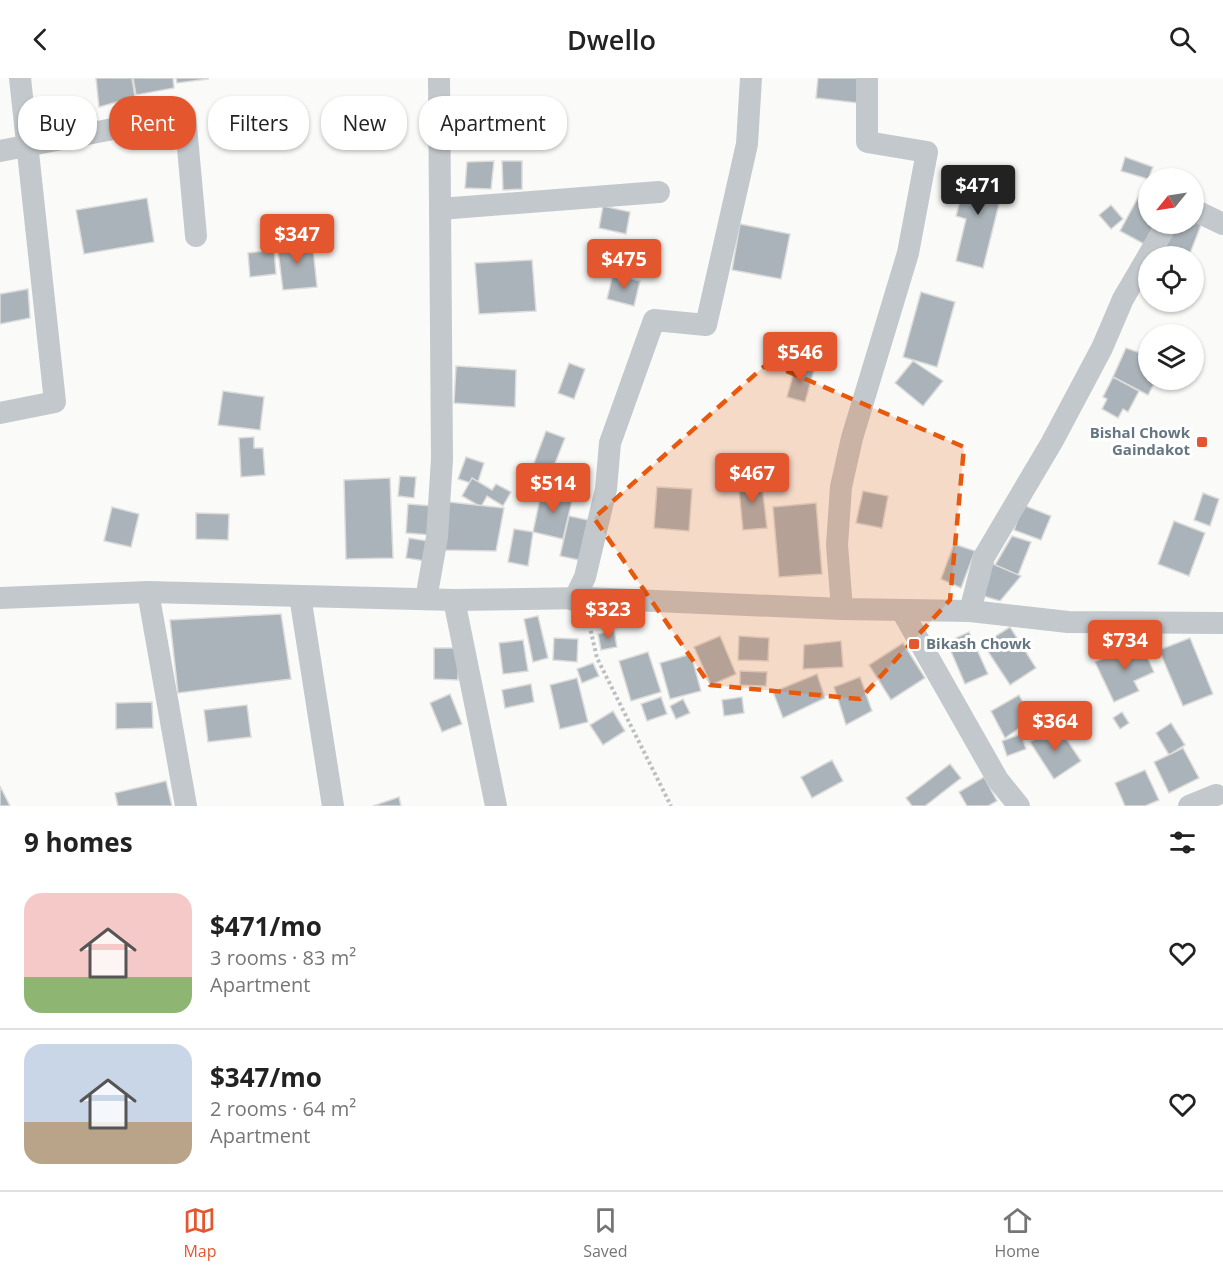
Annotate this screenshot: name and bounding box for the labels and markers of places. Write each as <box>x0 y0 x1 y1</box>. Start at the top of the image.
pin: $471 <box>942 165 1014 216</box>
pin: $347 <box>261 214 333 265</box>
pin: $475 <box>588 239 660 290</box>
pin: $546 <box>764 332 836 383</box>
place label: Bishal Chowk Gaindakot <box>1090 422 1191 459</box>
marker: Bishal Chowk Gaindakot <box>1195 435 1209 449</box>
pin: $467 <box>716 453 788 504</box>
pin: $514 <box>517 463 589 514</box>
pin: $323 <box>572 589 644 640</box>
pin: $734 <box>1089 620 1161 671</box>
place label: Bikash Chowk <box>926 633 1032 653</box>
marker: Bikash Chowk <box>907 637 921 651</box>
pin: $364 <box>1019 701 1091 752</box>

